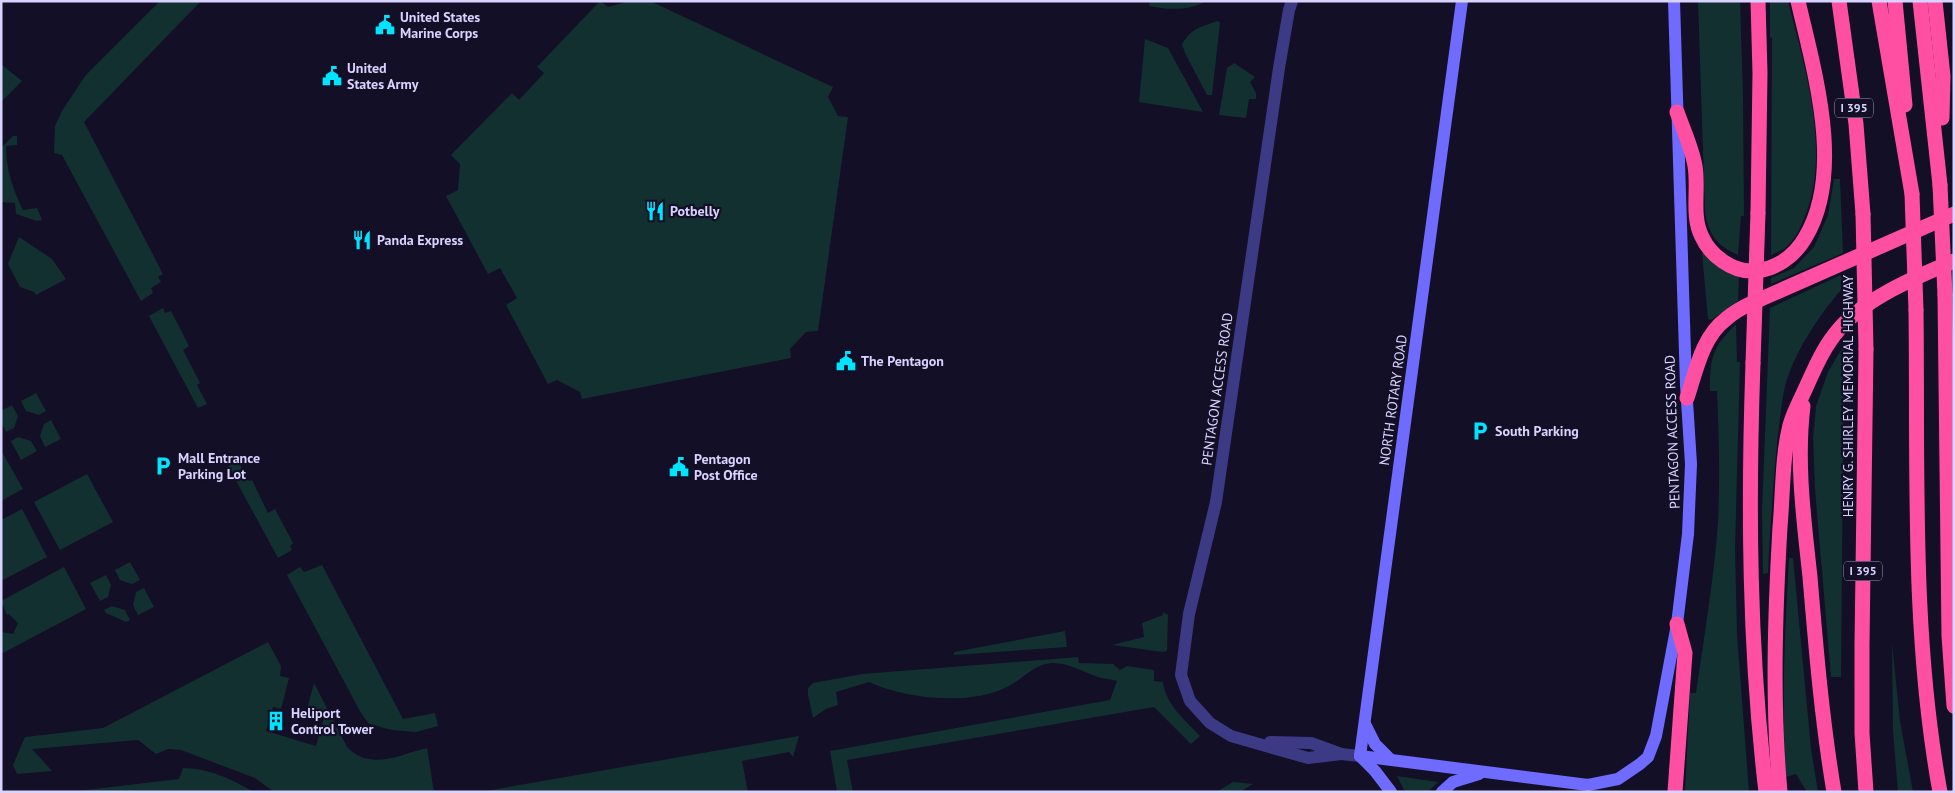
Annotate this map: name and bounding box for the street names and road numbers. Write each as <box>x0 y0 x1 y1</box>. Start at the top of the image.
road number: I 395 <box>1835 99 1873 118</box>
street label: HENRY G. SHIRLEY MEMORIAL HIGHWAY <box>1839 275 1857 517</box>
street label: PENTAGON ACCESS ROAD <box>1197 311 1237 467</box>
street label: NORTH ROTARY ROAD <box>1375 333 1411 467</box>
street label: PENTAGON ACCESS ROAD <box>1660 355 1684 509</box>
road number: I 395 <box>1844 562 1882 580</box>

